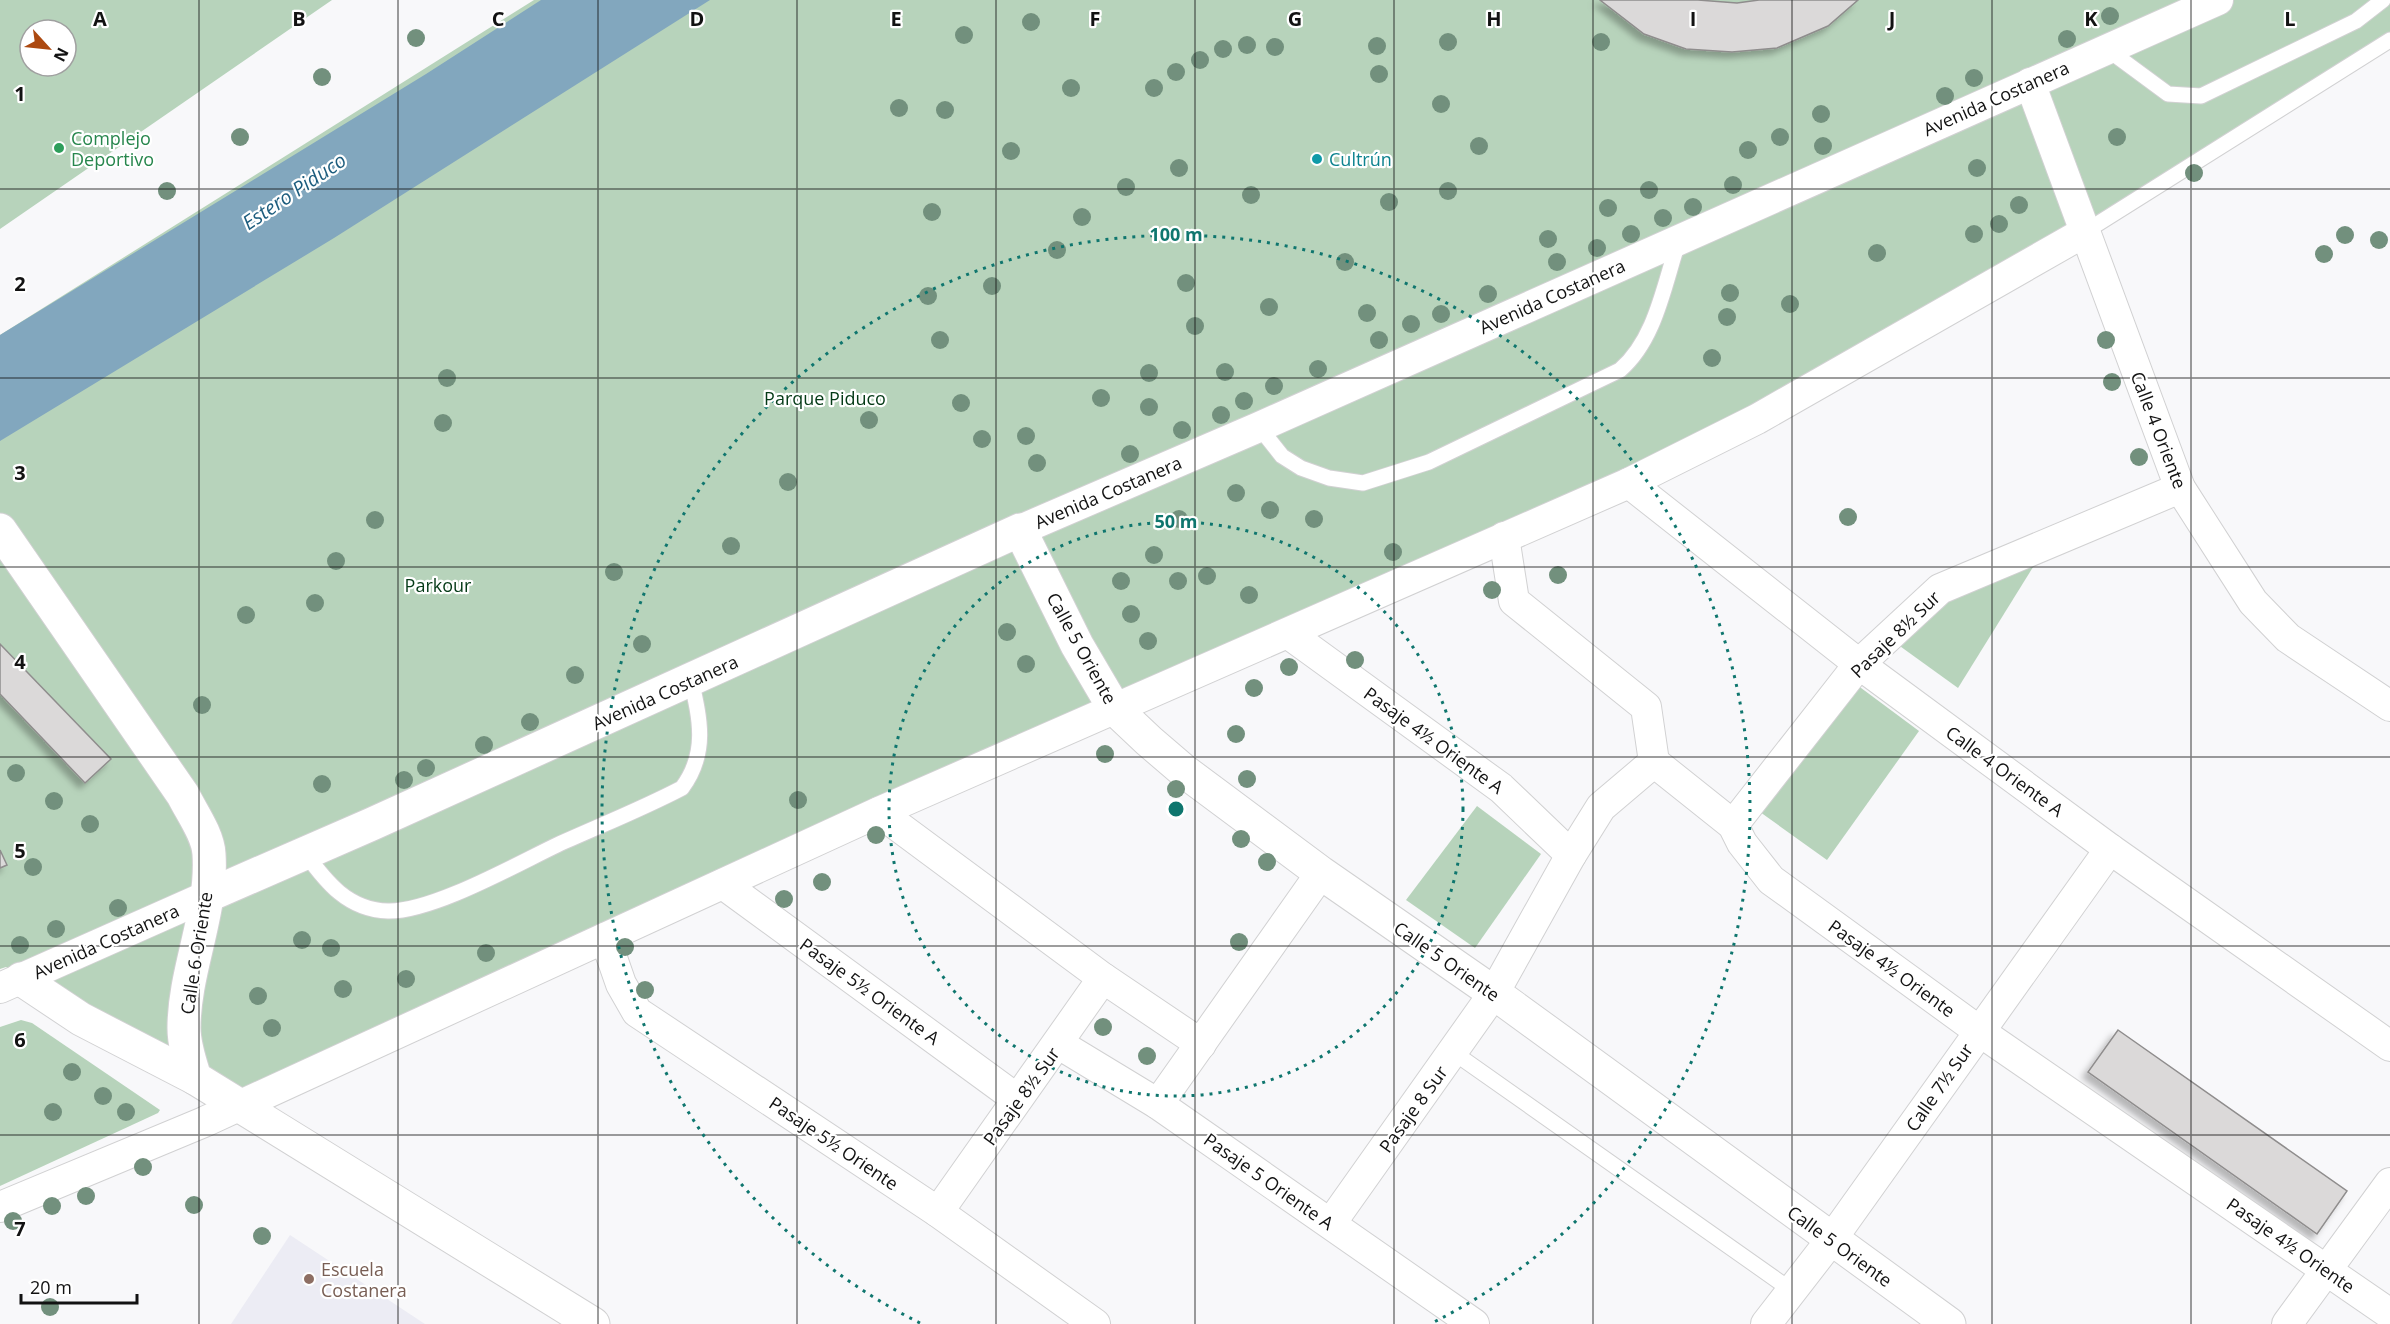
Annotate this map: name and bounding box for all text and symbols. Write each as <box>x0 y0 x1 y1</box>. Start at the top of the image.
text: A <box>93 5 107 32</box>
text: B <box>292 5 306 32</box>
text: C <box>492 5 505 32</box>
text: D <box>690 5 704 32</box>
text: E <box>890 5 902 32</box>
text: F <box>1090 5 1100 32</box>
text: G <box>1288 5 1302 32</box>
text: H <box>1486 5 1502 32</box>
text: I <box>1690 5 1696 32</box>
text: J <box>1887 5 1895 32</box>
text: K <box>2084 5 2098 32</box>
text: L <box>2284 5 2296 32</box>
north arrow <box>18 18 78 78</box>
text: N <box>49 44 74 66</box>
street label: Avenida Costanera <box>1919 55 2073 141</box>
text: 1 <box>14 80 26 107</box>
place label: Complejo Deportivo <box>71 126 154 171</box>
marker: Complejo Deportivo <box>52 141 66 155</box>
water label: Estero Piduco <box>237 146 351 236</box>
place label: Cultrún <box>1329 147 1392 171</box>
marker: Cultrún <box>1310 152 1324 166</box>
text: 100 m <box>1149 222 1203 246</box>
street label: Avenida Costanera <box>1475 253 1629 339</box>
text: 2 <box>14 270 26 297</box>
street label: Calle 4 Oriente <box>2126 368 2192 492</box>
park label: Parque Piduco <box>764 386 886 410</box>
street label: Avenida Costanera <box>1031 450 1185 534</box>
text: 3 <box>14 459 26 486</box>
text: 50 m <box>1155 509 1197 533</box>
park label: Parkour <box>405 573 472 597</box>
street label: Pasaje 8½ Sur <box>1845 585 1945 683</box>
street label: Calle 5 Oriente <box>1042 588 1122 708</box>
text: 4 <box>14 648 26 675</box>
street label: Avenida Costanera <box>588 649 742 735</box>
street label: Pasaje 4½ Oriente A <box>1359 681 1509 799</box>
street label: Calle 4 Oriente A <box>1941 720 2069 822</box>
centre of rings <box>1166 799 1186 819</box>
text: 5 <box>14 837 26 864</box>
street label: Calle 6 Oriente <box>174 890 218 1016</box>
street label: Avenida Costanera <box>29 898 183 984</box>
street label: Pasaje 4½ Oriente <box>1824 914 1960 1022</box>
street label: Calle 5 Oriente <box>1389 916 1505 1006</box>
street label: Pasaje 5½ Oriente A <box>795 932 945 1050</box>
text: 6 <box>14 1026 26 1053</box>
street label: Calle 7½ Sur <box>1900 1038 1979 1136</box>
street label: Pasaje 8½ Sur <box>977 1042 1065 1150</box>
street label: Pasaje 8 Sur <box>1373 1060 1453 1157</box>
street label: Pasaje 5½ Oriente <box>765 1091 903 1195</box>
street label: Pasaje 5 Oriente A <box>1199 1127 1339 1235</box>
street label: Pasaje 4½ Oriente <box>2222 1192 2360 1298</box>
street label: Calle 5 Oriente <box>1783 1200 1897 1292</box>
text: 7 <box>14 1215 26 1242</box>
place label: Escuela Costanera <box>321 1257 407 1302</box>
scale bar <box>21 1267 136 1305</box>
marker: Escuela Costanera <box>302 1272 316 1286</box>
text: 20 m <box>30 1275 72 1299</box>

